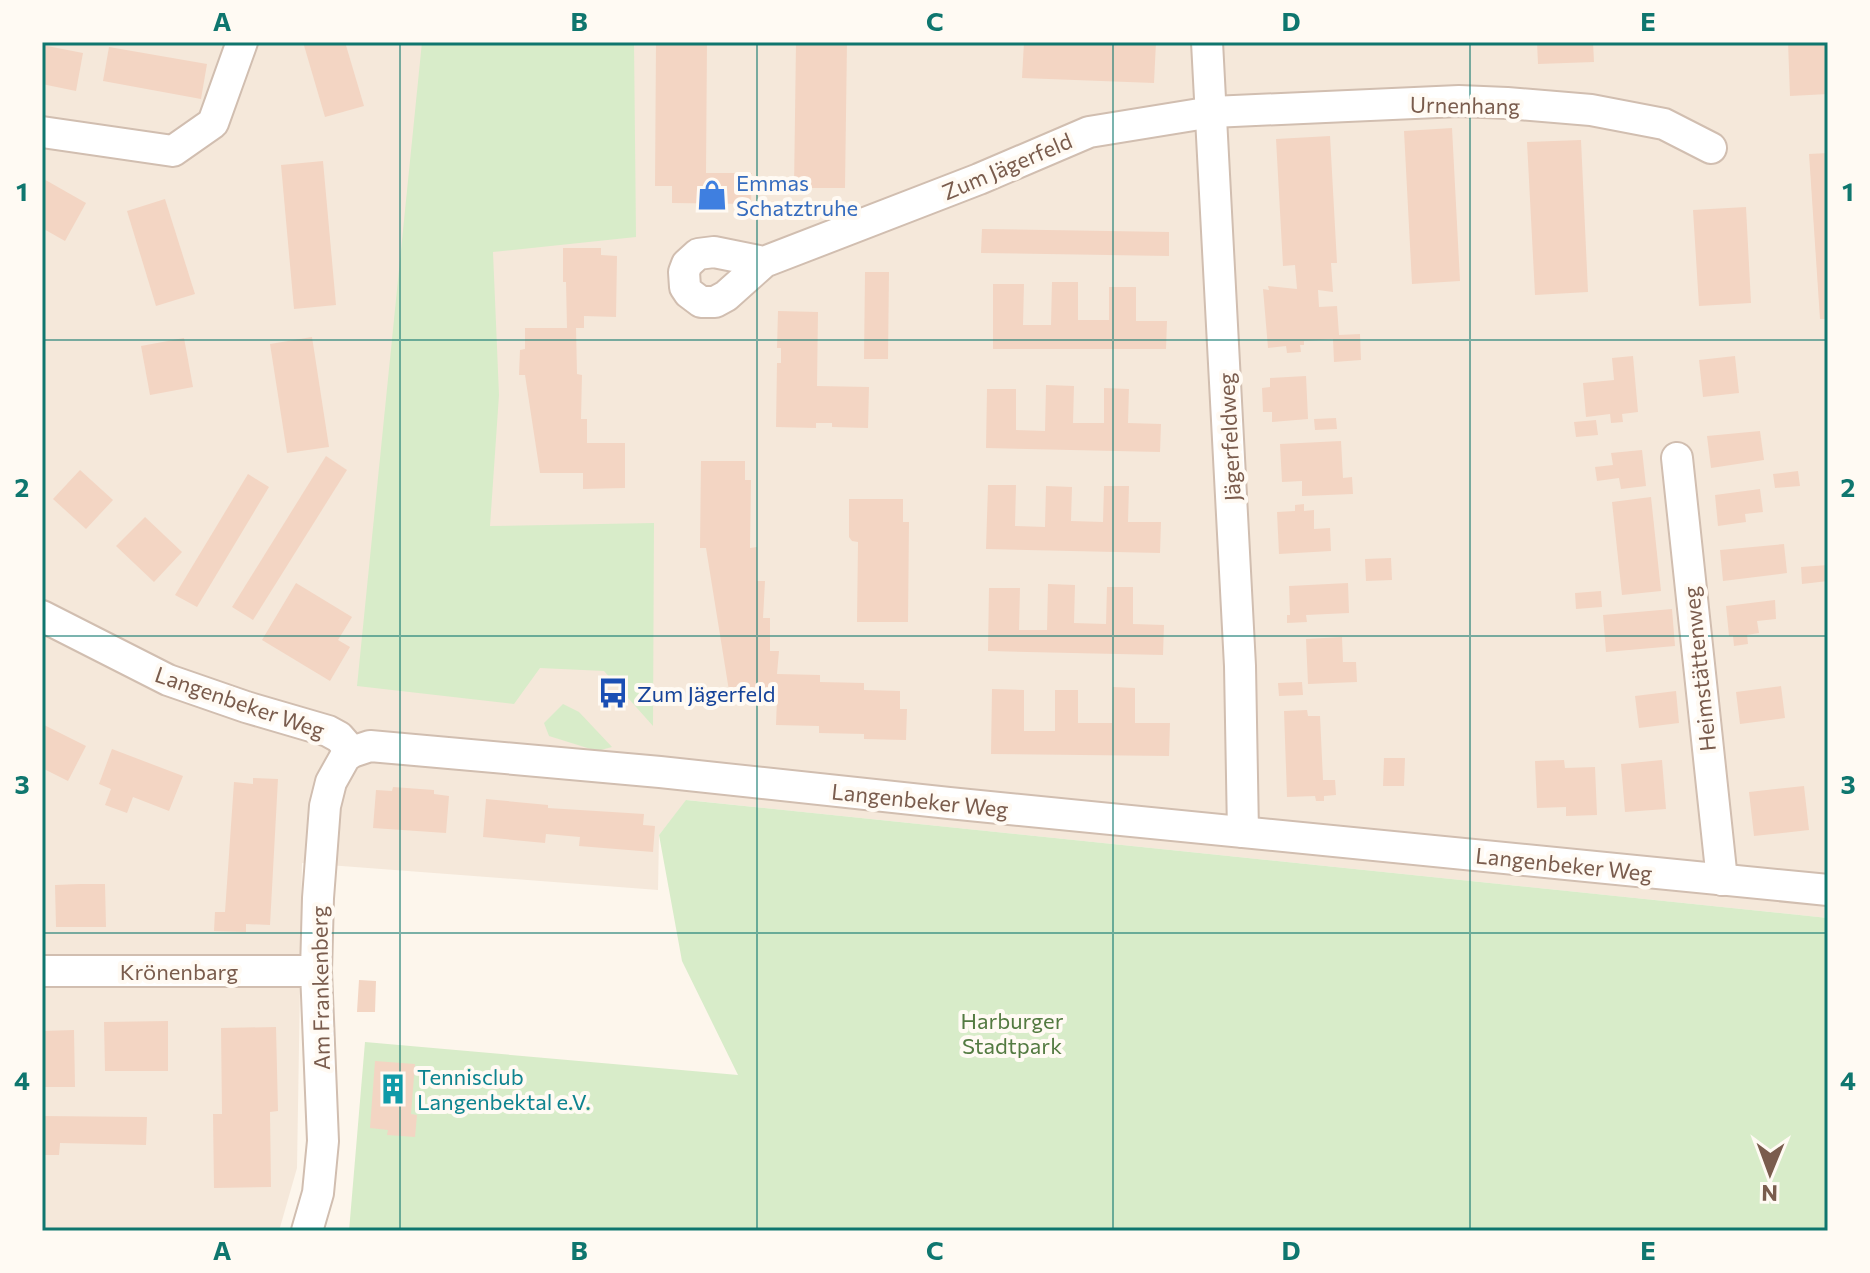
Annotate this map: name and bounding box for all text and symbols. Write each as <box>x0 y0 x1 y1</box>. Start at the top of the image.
text: A <box>213 5 232 36</box>
text: B <box>570 5 588 36</box>
text: C <box>926 5 944 36</box>
text: D <box>1281 5 1301 36</box>
text: E <box>1640 5 1656 36</box>
street label: Urnenhang <box>1410 91 1520 119</box>
street label: Zum Jägerfeld <box>938 127 1076 205</box>
place label: Emmas Schatztruhe <box>736 169 858 221</box>
text: 1 <box>16 175 28 206</box>
text: 1 <box>1842 175 1854 206</box>
shop icon: Emmas Schatztruhe <box>695 178 729 212</box>
street label: Jägerfeldweg <box>1212 372 1246 502</box>
text: 2 <box>15 471 29 502</box>
text: 2 <box>1841 471 1855 502</box>
street label: Heimstättenweg <box>1677 585 1721 753</box>
street label: Langenbeker Weg <box>152 660 328 744</box>
bus stop icon: Zum Jägerfeld <box>596 676 630 710</box>
place label: Zum Jägerfeld <box>637 680 775 707</box>
text: 3 <box>14 768 30 799</box>
text: 3 <box>1840 768 1856 799</box>
street label: Langenbeker Weg <box>830 777 1010 823</box>
street label: Langenbeker Weg <box>1474 841 1654 887</box>
street label: Am Frankenberg <box>305 905 335 1070</box>
street label: Krönenbarg <box>120 958 238 985</box>
park label: Harburger Stadtpark <box>961 1007 1064 1059</box>
place label: Tennisclub Langenbektal e.V. <box>417 1063 591 1115</box>
text: 4 <box>14 1064 30 1095</box>
text: 4 <box>1840 1064 1856 1095</box>
building icon: Tennisclub Langenbektal e.V. <box>376 1072 410 1106</box>
north arrow <box>1730 1133 1810 1213</box>
text: N <box>1761 1180 1778 1207</box>
text: A <box>213 1234 232 1265</box>
text: B <box>570 1234 588 1265</box>
text: C <box>926 1234 944 1265</box>
text: D <box>1281 1234 1301 1265</box>
text: E <box>1640 1234 1656 1265</box>

